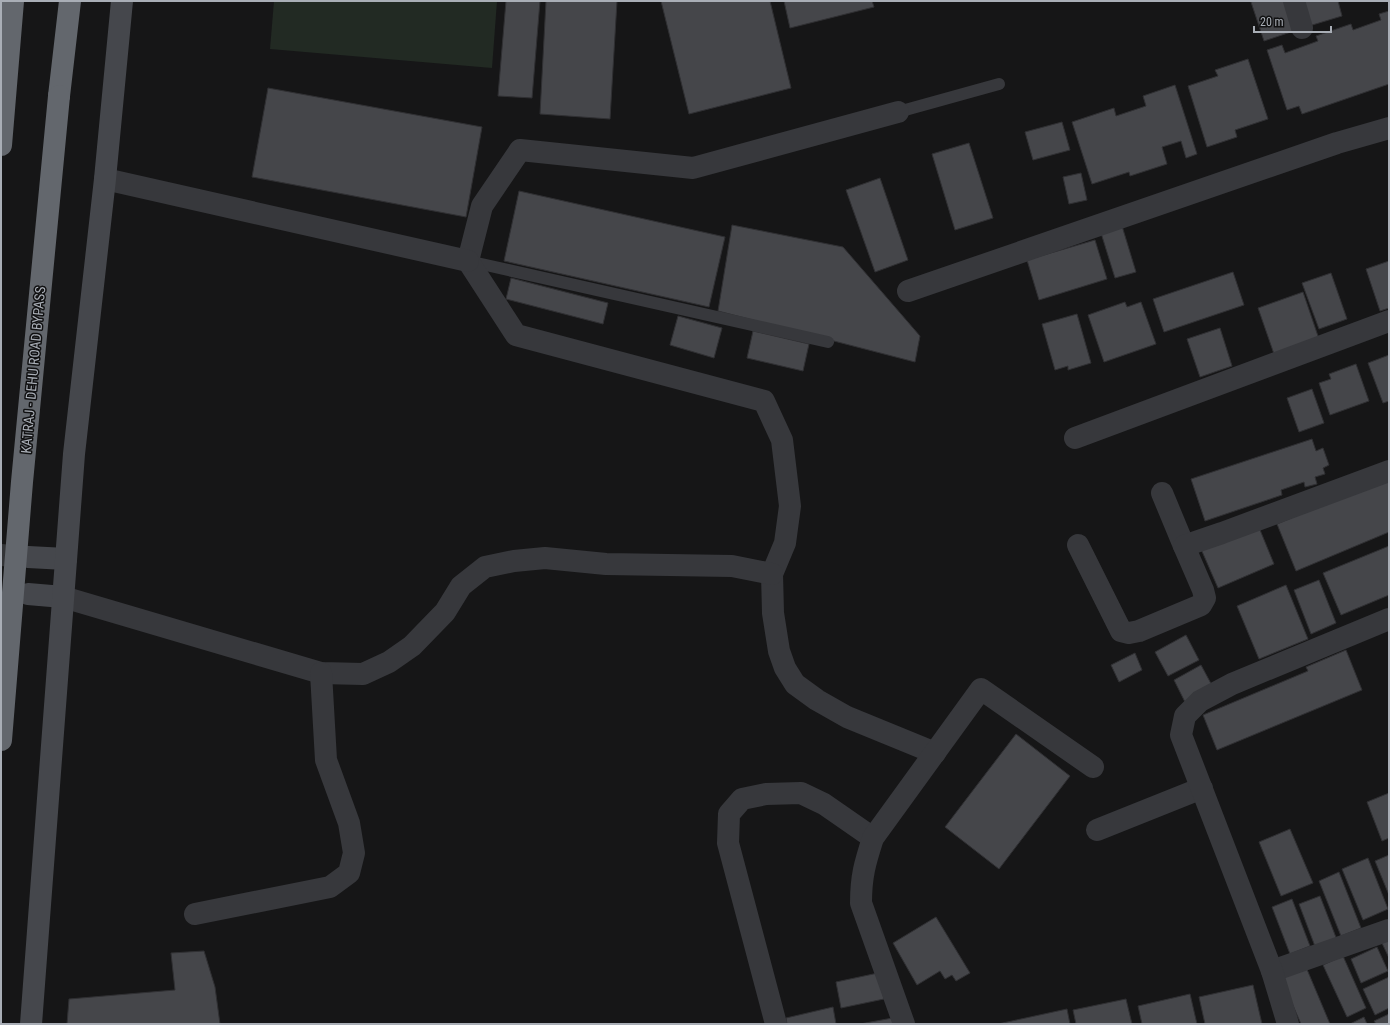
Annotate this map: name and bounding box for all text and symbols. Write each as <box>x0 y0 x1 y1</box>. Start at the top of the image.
scale bar <box>1254 8 1331 34</box>
text: 20 m <box>1260 15 1284 29</box>
street label: KATRAJ - DEHU ROAD BYPASS <box>18 286 48 454</box>

